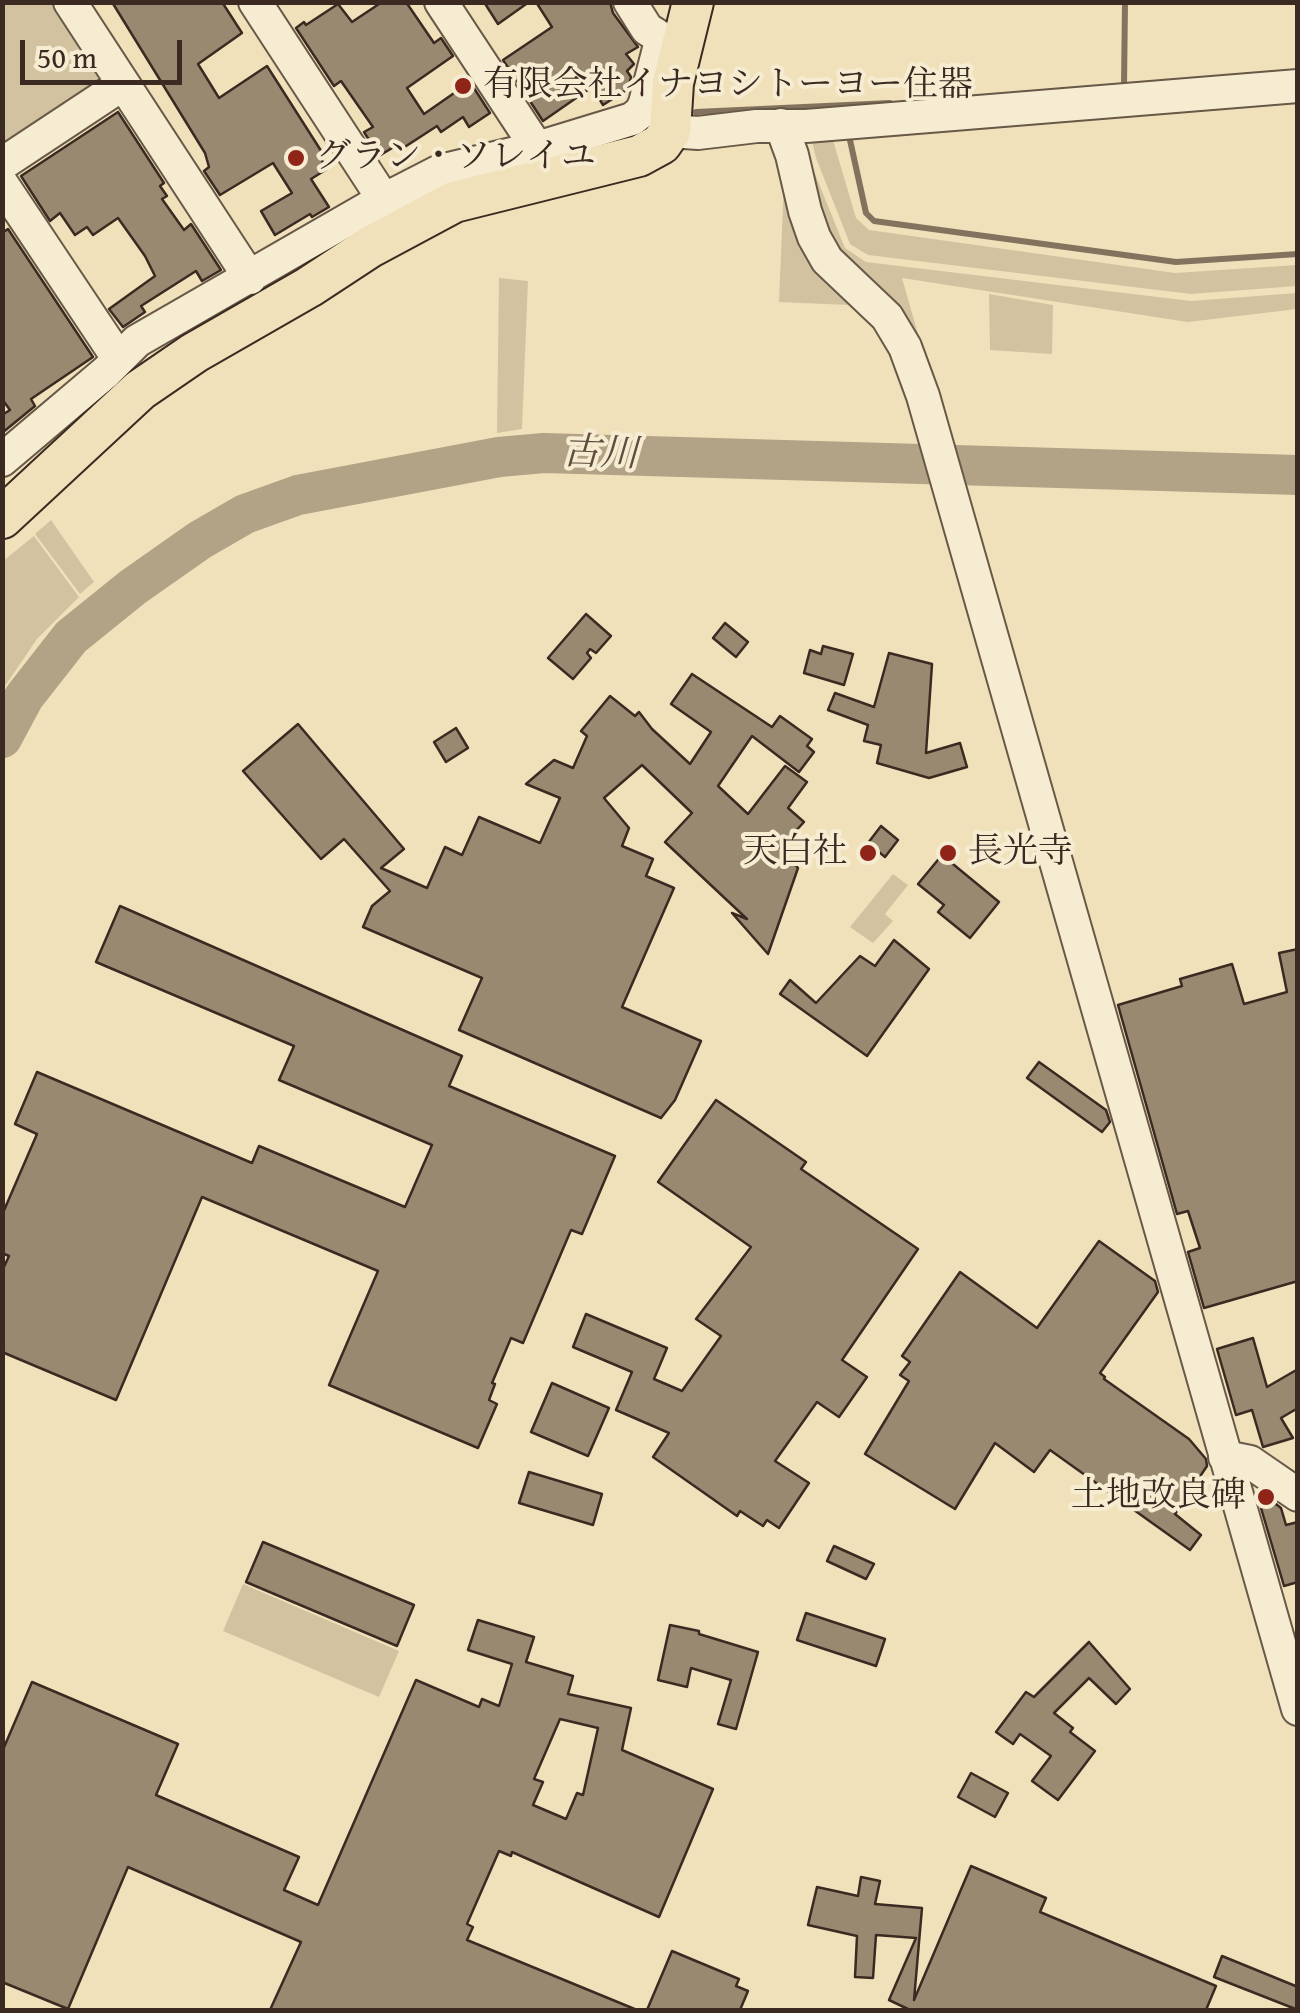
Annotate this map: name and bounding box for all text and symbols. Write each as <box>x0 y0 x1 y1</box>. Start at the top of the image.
scale bar <box>25 20 188 82</box>
text: 50 m <box>37 35 97 79</box>
place label: 有限会社イナヨシトーヨー住器 <box>483 65 973 107</box>
marker: 有限会社イナヨシトーヨー住器 <box>452 75 474 97</box>
place label: グラン・ソレイユ <box>316 137 596 179</box>
marker: グラン・ソレイユ <box>285 147 307 169</box>
water label: 古川 <box>561 431 639 479</box>
place label: 天白社 <box>743 832 848 874</box>
place label: 長光寺 <box>968 832 1073 874</box>
marker: 天白社 <box>857 842 879 864</box>
marker: 長光寺 <box>937 842 959 864</box>
place label: 土地改良碑 <box>1071 1476 1246 1518</box>
marker: 土地改良碑 <box>1255 1486 1277 1508</box>

